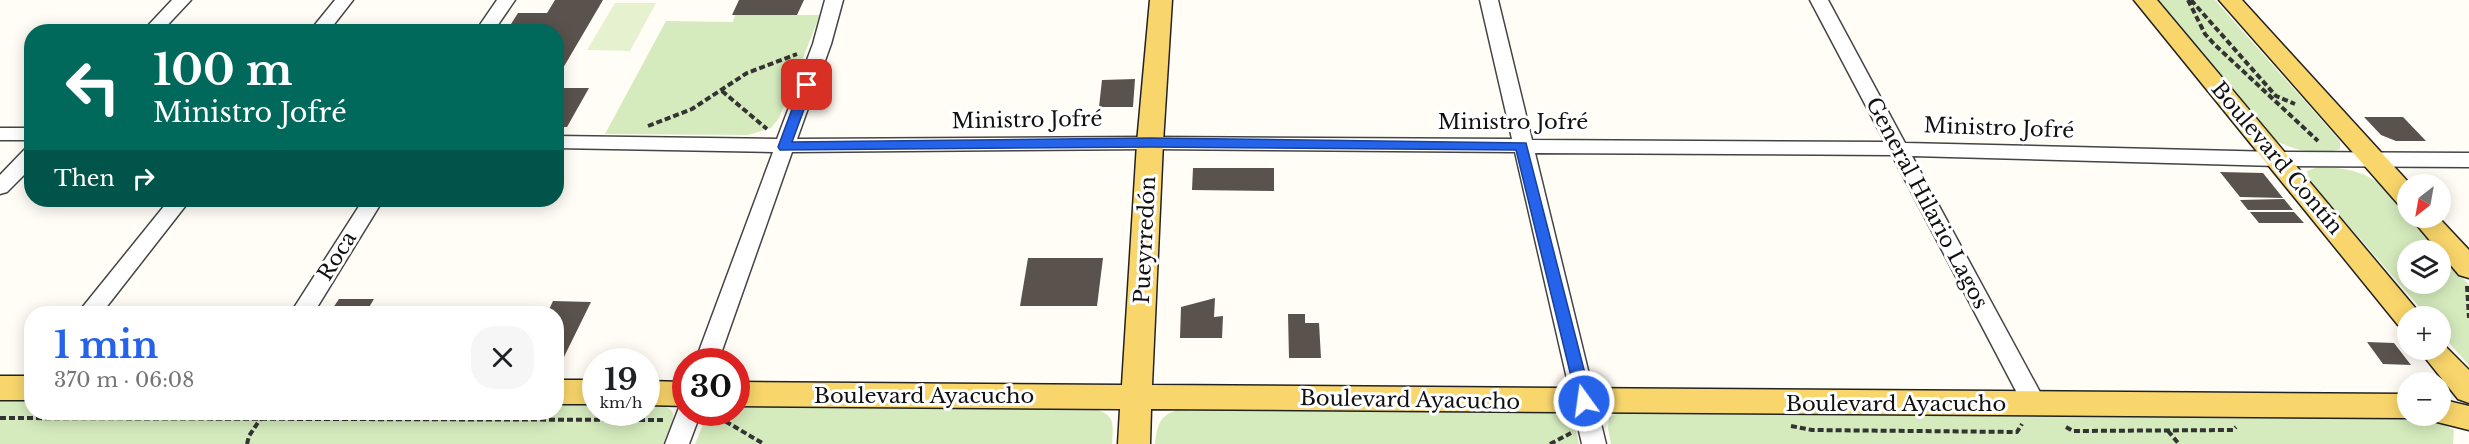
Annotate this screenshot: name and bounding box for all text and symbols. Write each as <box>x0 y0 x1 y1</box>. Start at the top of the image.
text: 100 m <box>153 44 292 96</box>
icon: left <box>54 48 132 126</box>
pin <box>781 59 832 110</box>
icon: arrive <box>790 68 823 101</box>
street label: Boulevard Contín <box>2206 76 2348 240</box>
street label: General Hilario Lagos <box>1860 93 1994 313</box>
text: Ministro Jofré <box>153 96 347 129</box>
street label: Ministro Jofré <box>951 106 1103 134</box>
street label: Ministro Jofré <box>1438 109 1588 135</box>
street label: Ministro Jofré <box>1923 112 2075 144</box>
icon: right <box>127 162 160 195</box>
text: Then <box>54 165 115 192</box>
north arrow <box>2397 174 2451 228</box>
map controls <box>2397 174 2451 426</box>
street label: Pueyrredón <box>1129 175 1161 305</box>
street label: Roca <box>312 226 362 285</box>
button: layers <box>2397 240 2451 294</box>
button: + <box>2397 306 2451 360</box>
text: 1 min <box>54 323 158 368</box>
button: close <box>471 326 534 389</box>
speed limit sign: 30 <box>672 348 750 426</box>
text: 19 <box>604 361 638 398</box>
text: 370 m · 06:08 <box>54 368 194 392</box>
position arrow <box>1552 369 1616 433</box>
button: − <box>2397 372 2451 426</box>
street label: Boulevard Ayacucho <box>814 383 1034 409</box>
street label: Boulevard Ayacucho <box>1300 385 1520 415</box>
street label: Boulevard Ayacucho <box>1786 391 2006 417</box>
text: km/h <box>600 393 642 412</box>

